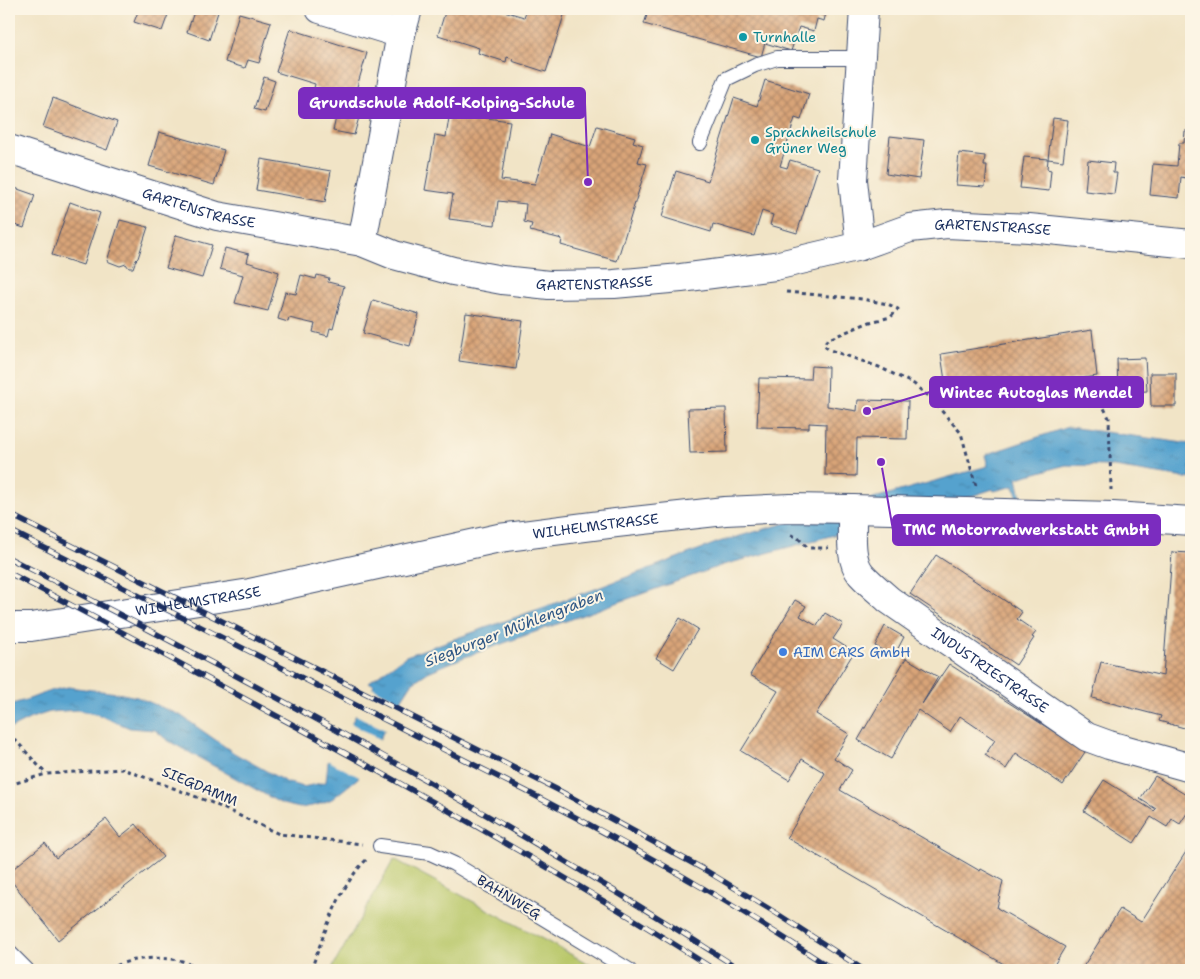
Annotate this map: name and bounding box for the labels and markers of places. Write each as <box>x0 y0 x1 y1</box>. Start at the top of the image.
place label: Turnhalle <box>753 28 816 46</box>
marker: Turnhalle <box>737 31 749 43</box>
callout: Grundschule Adolf-Kolping-Schule <box>299 88 585 118</box>
place label: Sprachheilschule Grüner Weg <box>765 123 877 157</box>
marker: Sprachheilschule Grüner Weg <box>749 134 761 146</box>
callout: Wintec Autoglas Mendel <box>930 377 1143 407</box>
callout: TMC Motorradwerkstatt GmbH <box>893 515 1160 545</box>
place label: AIM CARS GmbH <box>793 643 911 661</box>
marker: AIM CARS GmbH <box>777 646 789 658</box>

